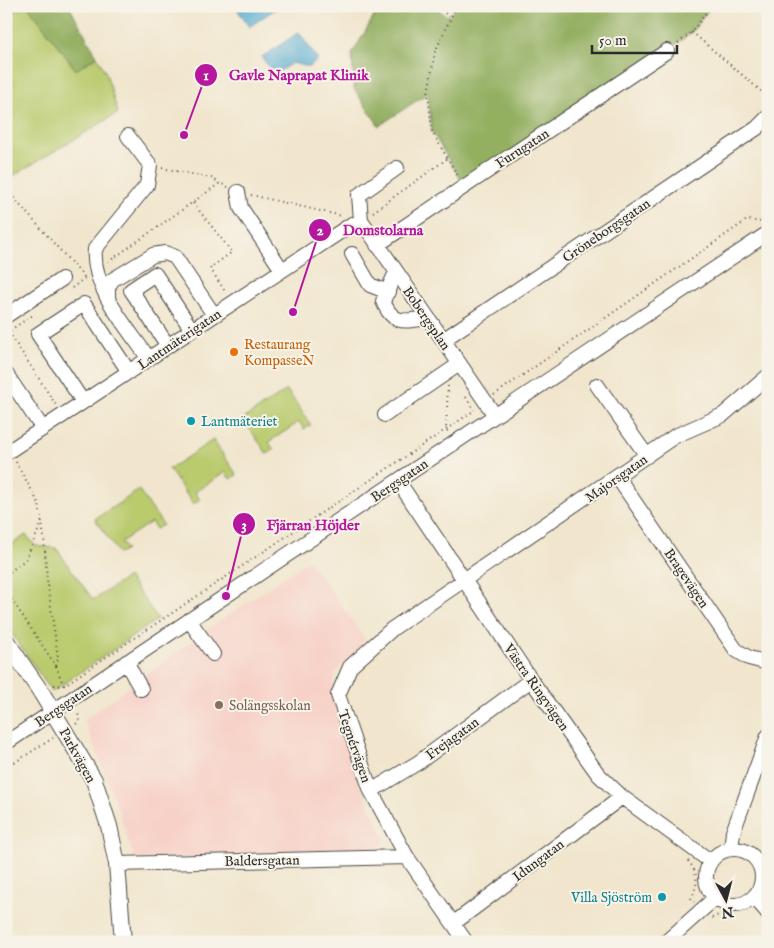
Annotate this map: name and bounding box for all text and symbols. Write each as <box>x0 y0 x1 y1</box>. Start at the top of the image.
scale bar <box>592 22 676 54</box>
text: 50 m <box>599 31 627 50</box>
callout: Gavle Naprapat Klinik <box>194 60 379 90</box>
text: 1 <box>203 66 209 85</box>
text: Gavle Naprapat Klinik <box>229 66 370 85</box>
street label: Furugatan <box>492 125 553 173</box>
street label: Gröneborgsgatan <box>559 194 654 267</box>
callout: Domstolarna <box>307 215 433 245</box>
text: 2 <box>316 221 324 240</box>
text: Domstolarna <box>343 221 424 240</box>
street label: Bobergsplan <box>398 283 454 354</box>
street label: Lantmäterigatan <box>134 305 225 374</box>
place label: Restaurang KompasseN <box>244 336 314 370</box>
marker: Restaurang KompasseN <box>228 346 240 358</box>
place label: Lantmäteriet <box>201 413 278 431</box>
marker: Lantmäteriet <box>185 415 197 427</box>
street label: Majorsgatan <box>582 450 652 507</box>
street label: Bergsgatan <box>367 455 432 507</box>
callout: Fjärran Höjder <box>232 509 370 539</box>
text: 3 <box>241 516 247 535</box>
text: Fjärran Höjder <box>267 516 360 535</box>
street label: Bragevägen <box>660 545 713 612</box>
street label: Västra Ringvägen <box>499 640 573 735</box>
street label: Bergsgatan <box>31 680 96 732</box>
place label: Solängsskolan <box>229 697 311 715</box>
marker: Solängsskolan <box>213 699 225 711</box>
street label: Tegnérvägen <box>333 708 375 786</box>
street label: Frejagatan <box>422 713 483 764</box>
street label: Parkvägen <box>55 725 100 787</box>
street label: Idungatan <box>509 835 568 886</box>
street label: Baldersgatan <box>224 851 300 871</box>
north arrow <box>702 876 752 926</box>
place label: Villa Sjöström <box>570 889 652 907</box>
marker: Villa Sjöström <box>656 891 668 903</box>
text: N <box>720 902 736 922</box>

